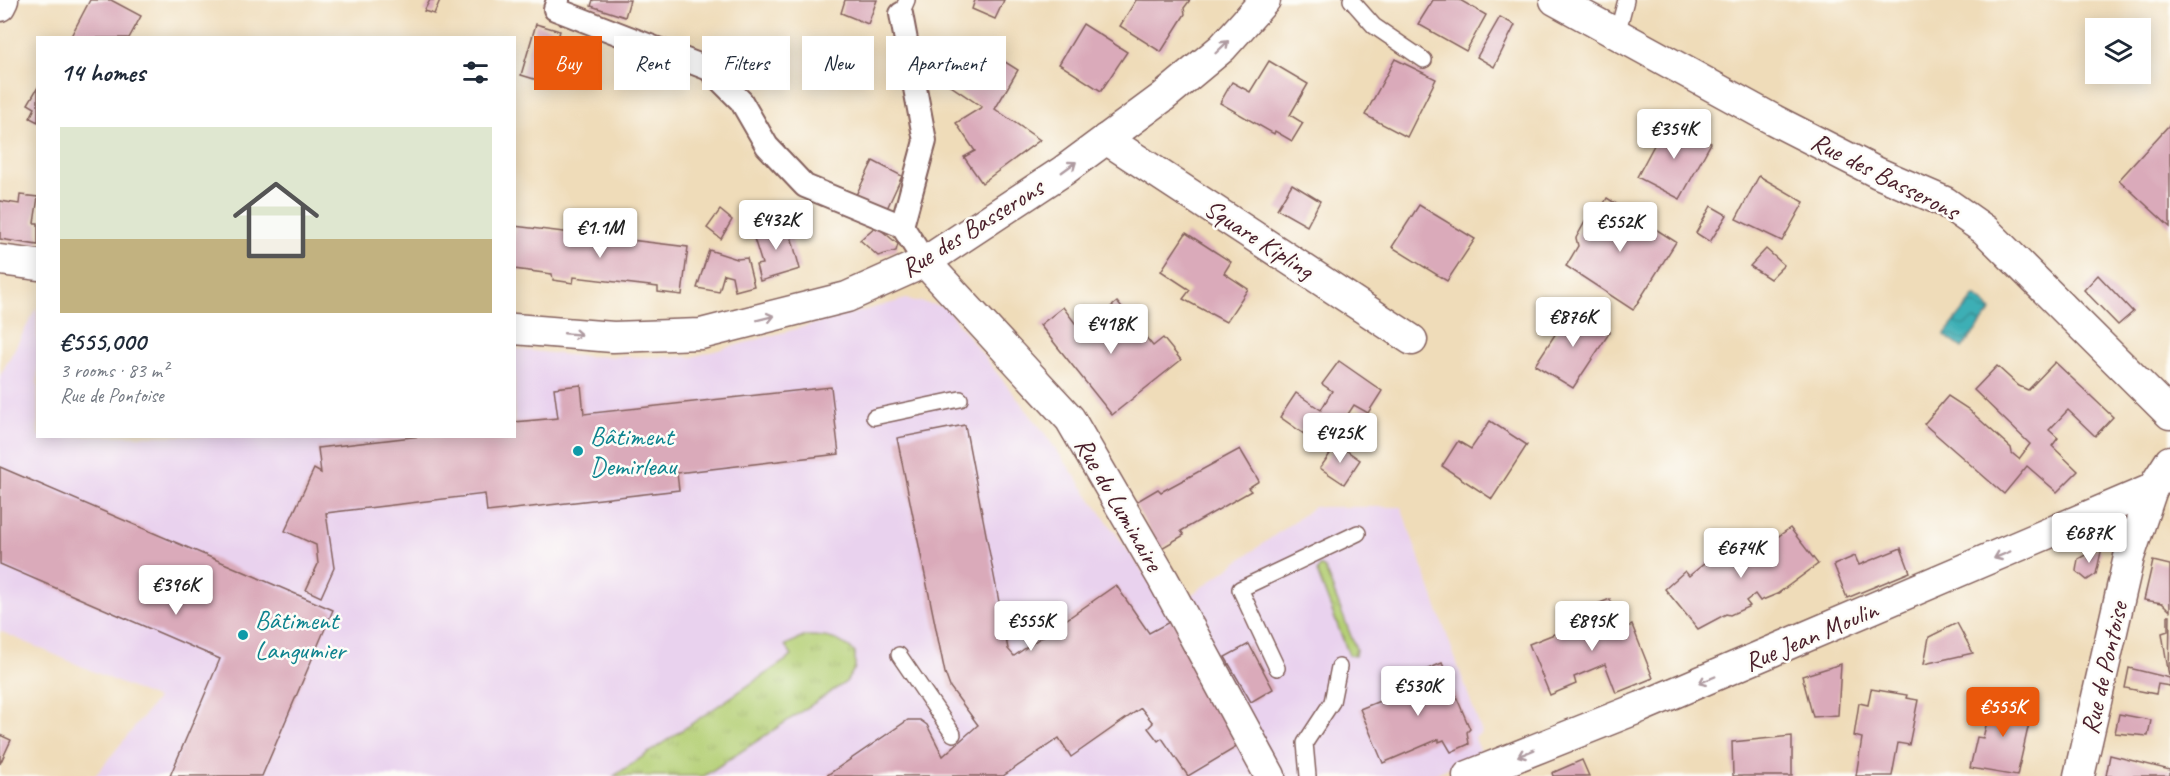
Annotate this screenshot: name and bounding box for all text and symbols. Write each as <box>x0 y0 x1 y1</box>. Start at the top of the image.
map controls <box>2085 18 2151 84</box>
button: layers <box>2085 18 2151 84</box>
chip: Buy <box>534 36 602 90</box>
chip: Rent <box>614 36 690 90</box>
chip: Filters <box>702 36 790 90</box>
chip: New <box>802 36 874 90</box>
chip: Apartment <box>886 36 1006 90</box>
one-way arrow <box>1215 39 1230 54</box>
text: 14 homes <box>60 56 145 89</box>
icon: filters <box>459 56 492 89</box>
pin: €354K <box>1632 109 1716 160</box>
text: €354K <box>1651 116 1697 141</box>
street label: Rue des Basserons <box>1806 125 1966 228</box>
one-way arrow <box>1060 161 1076 173</box>
icon: home <box>222 166 330 274</box>
street label: Rue des Basserons <box>895 170 1051 285</box>
street label: Square Kipling <box>1198 191 1321 288</box>
pin: €432K <box>734 200 818 251</box>
pin: €552K <box>1578 202 1662 253</box>
text: €432K <box>753 207 799 232</box>
pin: €1.1M <box>558 208 642 259</box>
text: €552K <box>1597 209 1643 234</box>
text: €1.1M <box>577 215 623 240</box>
pin: €876K <box>1531 297 1615 348</box>
pin: €418K <box>1069 304 1153 355</box>
text: €876K <box>1550 304 1596 329</box>
one-way arrow <box>756 311 775 323</box>
text: €418K <box>1088 311 1134 336</box>
text: €555,000 <box>60 325 146 358</box>
one-way arrow <box>562 329 582 340</box>
text: 3 rooms · 83 m² <box>60 358 168 383</box>
text: Rue de Pontoise <box>60 383 164 408</box>
pin: €425K <box>1298 413 1382 464</box>
place label: Bâtiment Demirleau <box>590 420 679 483</box>
text: €425K <box>1317 420 1363 445</box>
street label: Rue du Luminaire <box>1067 431 1171 578</box>
marker: Bâtiment Demirleau <box>571 444 585 458</box>
pin: €687K <box>2047 513 2131 564</box>
text: €687K <box>2066 520 2112 545</box>
pin: €674K <box>1699 528 1783 579</box>
text: €674K <box>1718 535 1764 560</box>
one-way arrow <box>1994 550 2012 561</box>
pin: €396K <box>134 565 218 616</box>
text: €396K <box>153 572 199 597</box>
street label: Rue Jean Moulin <box>1739 593 1884 679</box>
street label: Rue de Pontoise <box>2073 596 2136 737</box>
pin: €555K <box>989 601 1073 652</box>
pin: €895K <box>1550 601 1634 652</box>
place label: Bâtiment Langumier <box>255 604 348 667</box>
text: €555K <box>1008 608 1054 633</box>
text: €895K <box>1569 608 1615 633</box>
marker: Bâtiment Langumier <box>236 628 250 642</box>
pin: €530K <box>1376 666 1460 717</box>
text: €530K <box>1395 673 1441 698</box>
one-way arrow <box>1698 674 1716 686</box>
pin: €555K <box>1961 687 2045 738</box>
text: €555K <box>1980 694 2026 719</box>
one-way arrow <box>1517 748 1536 759</box>

